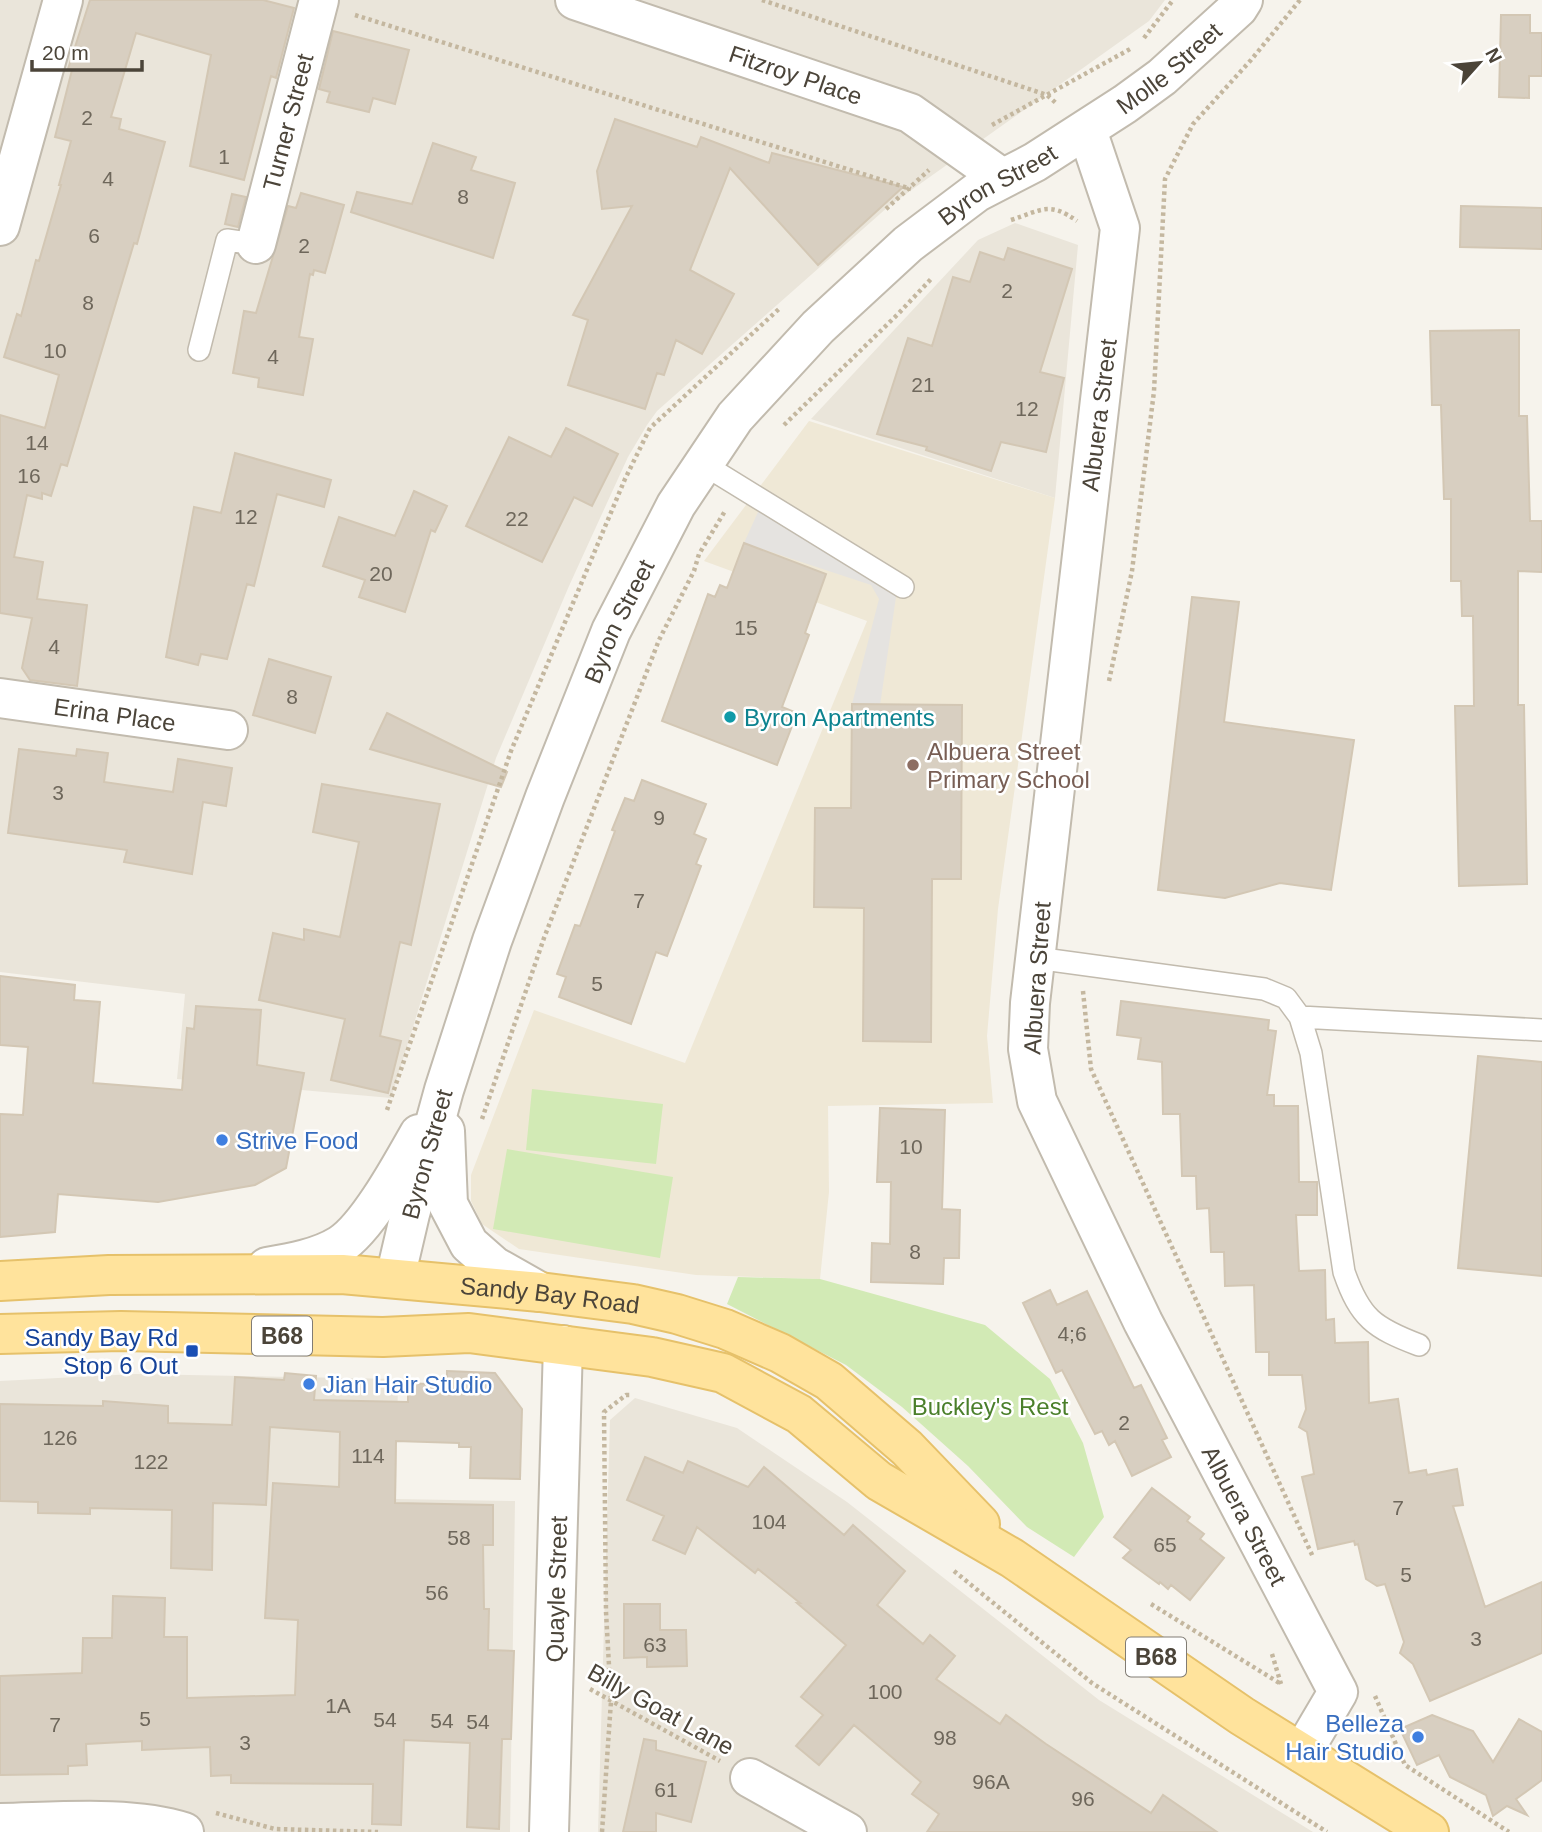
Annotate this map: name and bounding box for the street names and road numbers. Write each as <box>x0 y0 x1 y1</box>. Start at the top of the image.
street label: Molle Street <box>1111 16 1227 119</box>
street label: Fitzroy Place <box>726 39 866 109</box>
street label: Turner Street <box>257 50 318 193</box>
street label: Byron Street <box>932 138 1062 230</box>
street label: Albuera Street <box>1076 337 1122 493</box>
street label: Byron Street <box>578 554 659 687</box>
street label: Erina Place <box>52 692 178 736</box>
street label: Albuera Street <box>1018 900 1056 1055</box>
street label: Byron Street <box>396 1086 457 1222</box>
street label: Sandy Bay Road <box>459 1271 641 1318</box>
road number: B68 <box>252 1316 312 1356</box>
street label: Albuera Street <box>1197 1441 1293 1590</box>
street label: Quayle Street <box>540 1515 572 1663</box>
road number: B68 <box>1126 1638 1186 1676</box>
street label: Billy Goat Lane <box>583 1658 739 1760</box>

